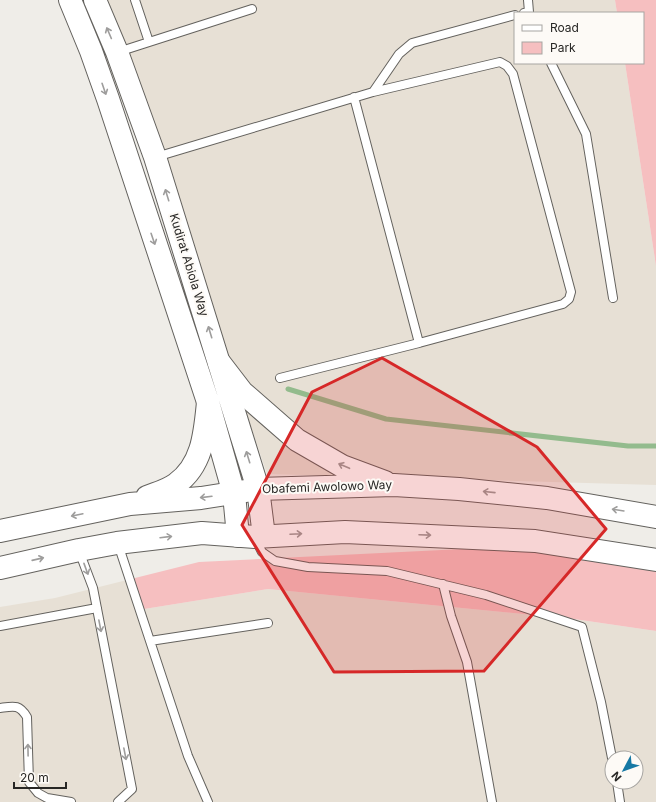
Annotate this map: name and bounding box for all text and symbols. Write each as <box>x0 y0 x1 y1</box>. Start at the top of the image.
legend <box>514 12 644 64</box>
text: Road <box>550 20 579 35</box>
one-way arrow <box>105 27 112 39</box>
text: Park <box>550 40 576 55</box>
one-way arrow <box>100 82 108 94</box>
one-way arrow <box>163 188 170 201</box>
street label: Kudirat Abiola Way <box>167 212 212 318</box>
one-way arrow <box>150 232 157 245</box>
one-way arrow <box>206 326 213 339</box>
one-way arrow <box>243 451 251 463</box>
one-way arrow <box>338 462 350 470</box>
street label: Obafemi Awolowo Way <box>262 477 393 496</box>
one-way arrow <box>483 488 496 496</box>
one-way arrow <box>200 493 213 501</box>
one-way arrow <box>612 506 625 514</box>
one-way arrow <box>71 512 84 520</box>
one-way arrow <box>289 530 302 538</box>
one-way arrow <box>418 531 431 539</box>
one-way arrow <box>159 534 172 541</box>
one-way arrow <box>31 555 44 563</box>
one-way arrow <box>82 562 90 574</box>
one-way arrow <box>97 619 105 632</box>
one-way arrow <box>24 744 32 757</box>
one-way arrow <box>122 747 130 760</box>
north arrow <box>604 750 644 790</box>
scale bar <box>14 764 66 790</box>
text: N <box>608 769 624 784</box>
text: 20 m <box>20 770 49 785</box>

